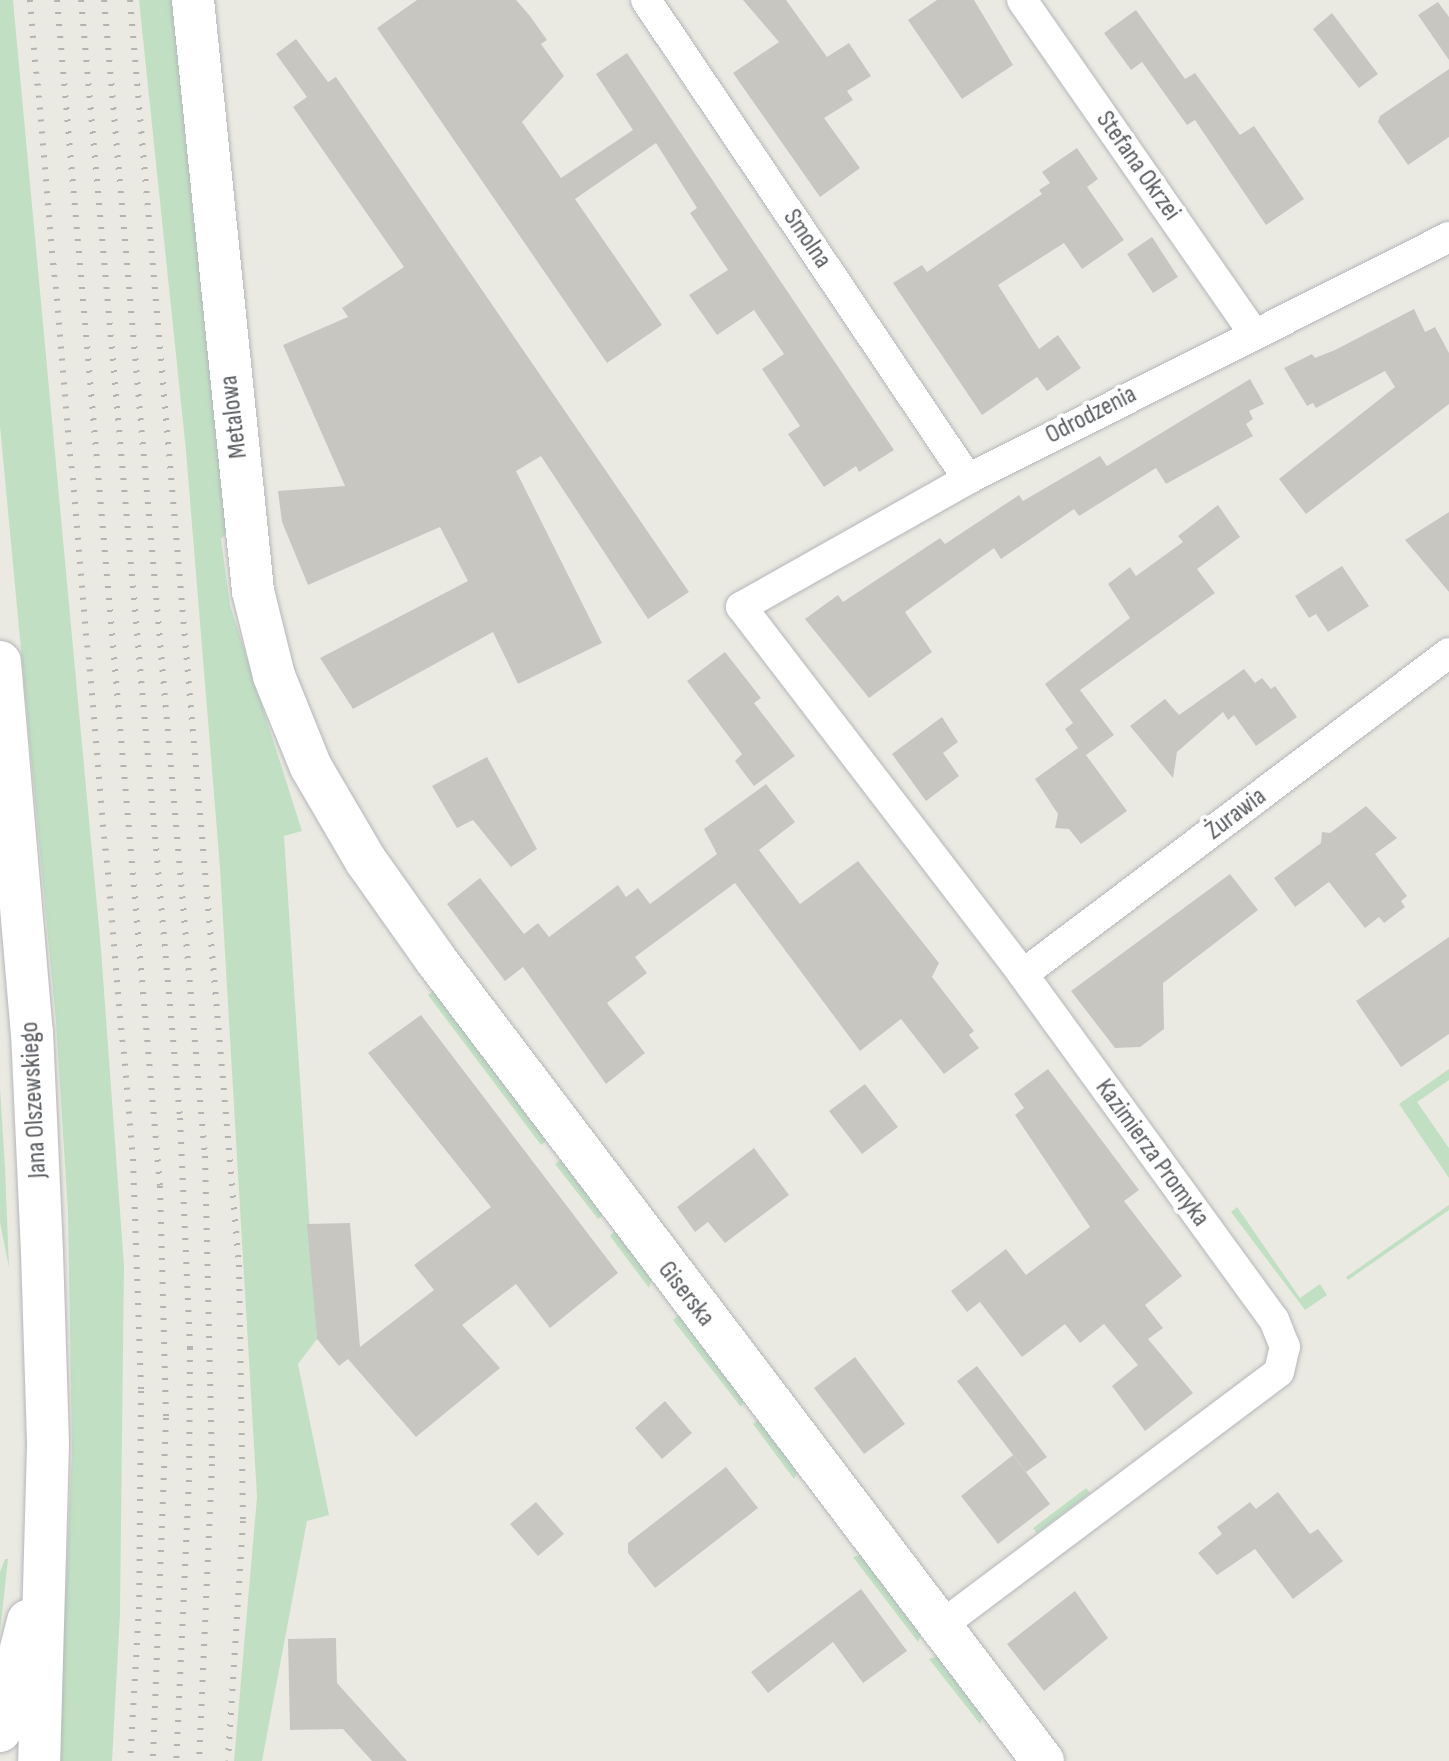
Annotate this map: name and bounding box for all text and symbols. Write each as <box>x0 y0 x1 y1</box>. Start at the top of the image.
street label: Stefana Okrzei <box>1089 105 1187 227</box>
street label: Smolna <box>776 204 838 274</box>
street label: Metalowa <box>213 374 255 460</box>
street label: Odrodzenia <box>1040 379 1142 451</box>
street label: Żurawia <box>1200 781 1272 847</box>
street label: Jana Olszewskiego <box>14 1021 54 1179</box>
street label: Kazimierza Promyka <box>1088 1073 1216 1233</box>
street label: Giserska <box>651 1255 721 1333</box>

